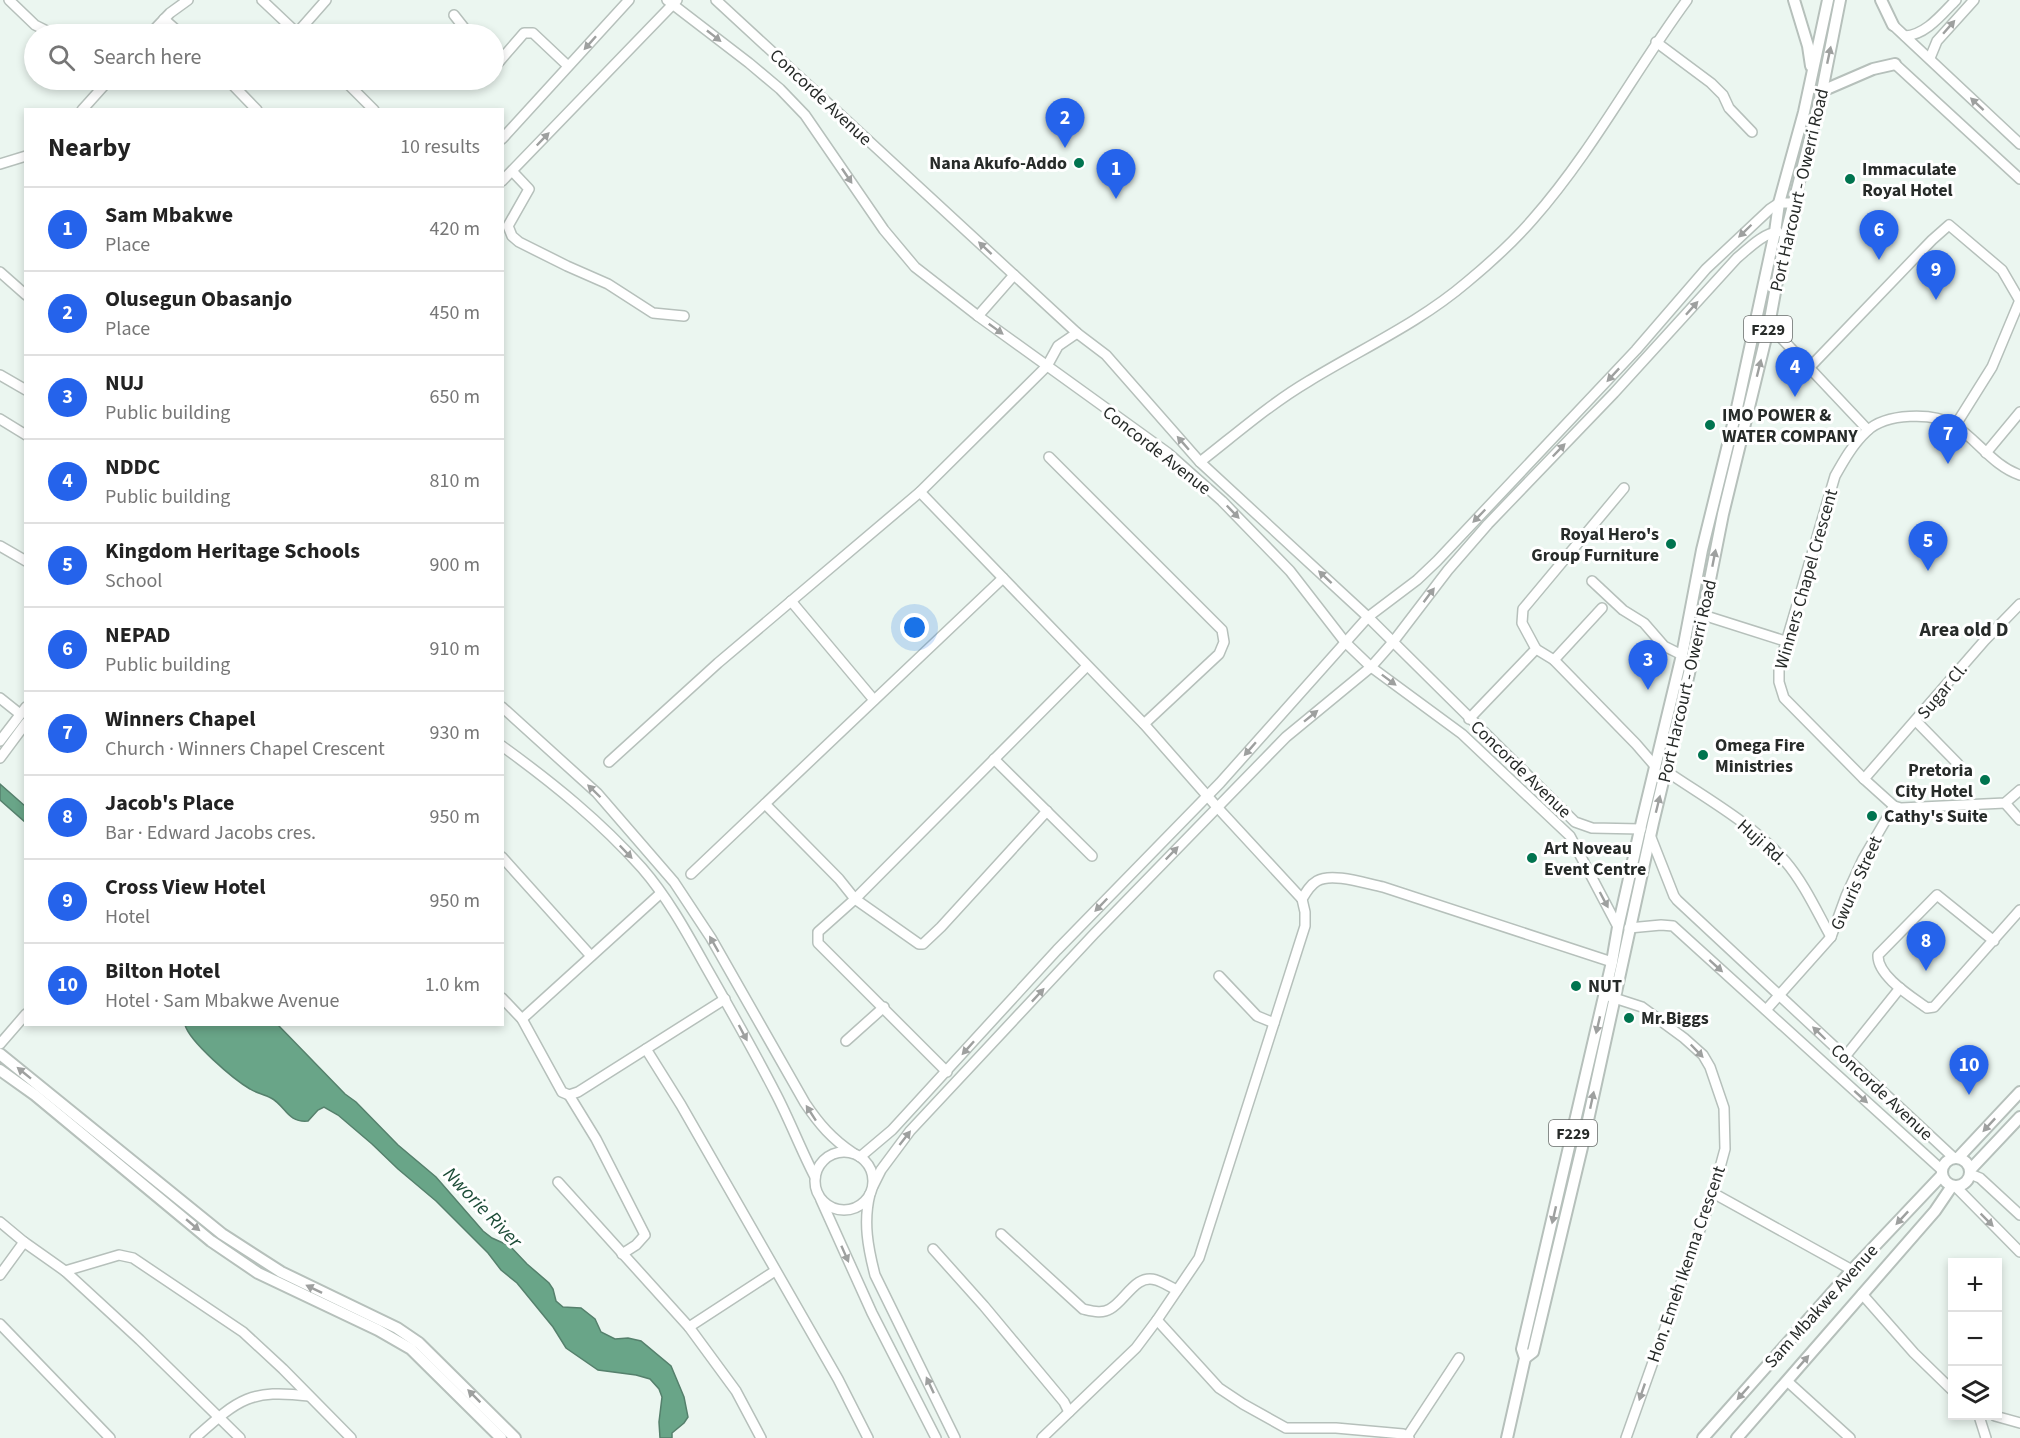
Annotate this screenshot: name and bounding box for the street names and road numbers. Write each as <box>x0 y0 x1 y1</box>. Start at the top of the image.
street label: Concorde Avenue <box>764 43 877 151</box>
street label: Port Harcourt - Owerri Road <box>1764 86 1835 294</box>
road number: F229 <box>1744 316 1792 342</box>
street label: Concorde Avenue <box>1097 400 1216 501</box>
street label: Winners Chapel Crescent <box>1769 486 1844 672</box>
street label: Port Harcourt - Owerri Road <box>1652 577 1723 785</box>
street label: Sugar Cl. <box>1911 658 1973 725</box>
street label: Concorde Avenue <box>1465 715 1577 824</box>
street label: Huji Rd. <box>1732 813 1792 871</box>
street label: Gwuris Street <box>1825 832 1888 934</box>
street label: Concorde Avenue <box>1825 1038 1938 1146</box>
road number: F229 <box>1549 1120 1597 1146</box>
street label: Hon. Emeh Ikenna Crescent <box>1641 1163 1732 1366</box>
street label: Sam Mbakwe Avenue <box>1759 1239 1884 1374</box>

